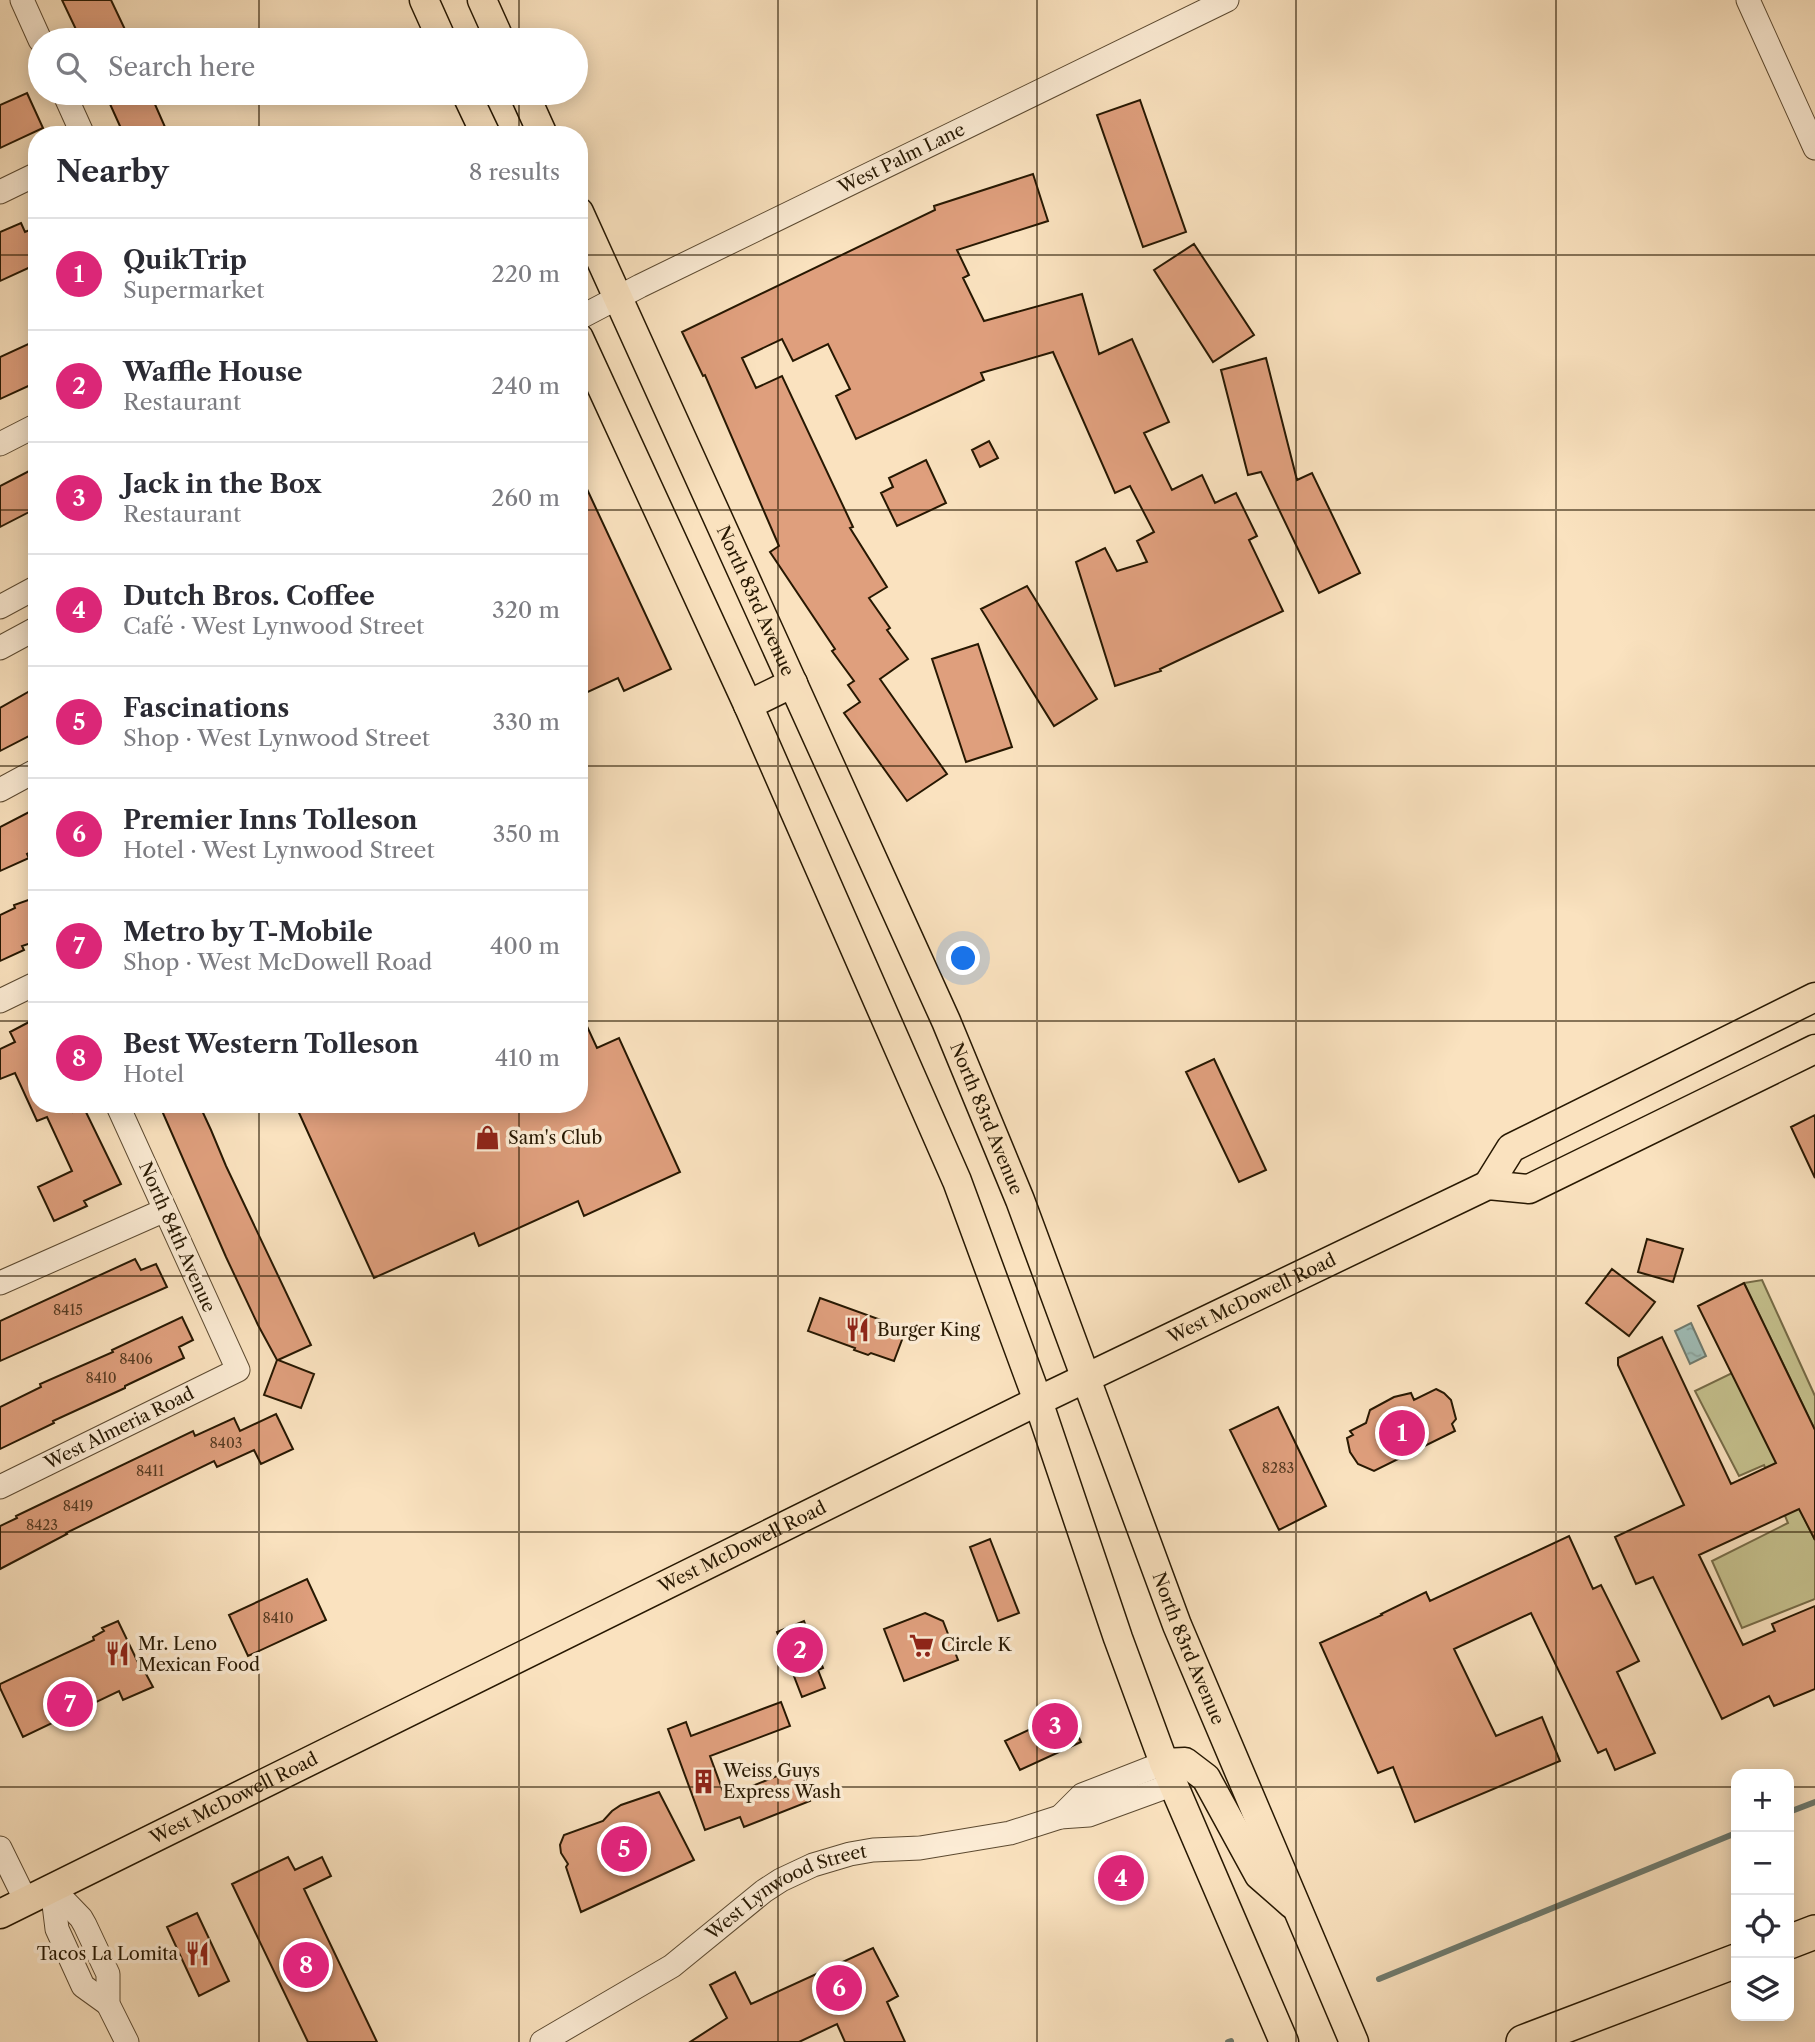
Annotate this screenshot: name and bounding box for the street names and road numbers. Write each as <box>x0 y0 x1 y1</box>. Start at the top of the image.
street label: West Palm Lane <box>834 118 969 199</box>
street label: North 83rd Avenue <box>712 522 799 679</box>
street label: North 83rd Avenue <box>945 1039 1028 1198</box>
street label: North 84th Avenue <box>134 1158 220 1316</box>
street label: West McDowell Road <box>1163 1249 1340 1349</box>
street label: West Almeria Road <box>40 1382 198 1475</box>
street label: West McDowell Road <box>654 1496 830 1598</box>
street label: North 83rd Avenue <box>1147 1569 1229 1728</box>
street label: West McDowell Road <box>146 1748 321 1849</box>
street label: West Lynwood Street <box>701 1840 869 1945</box>

